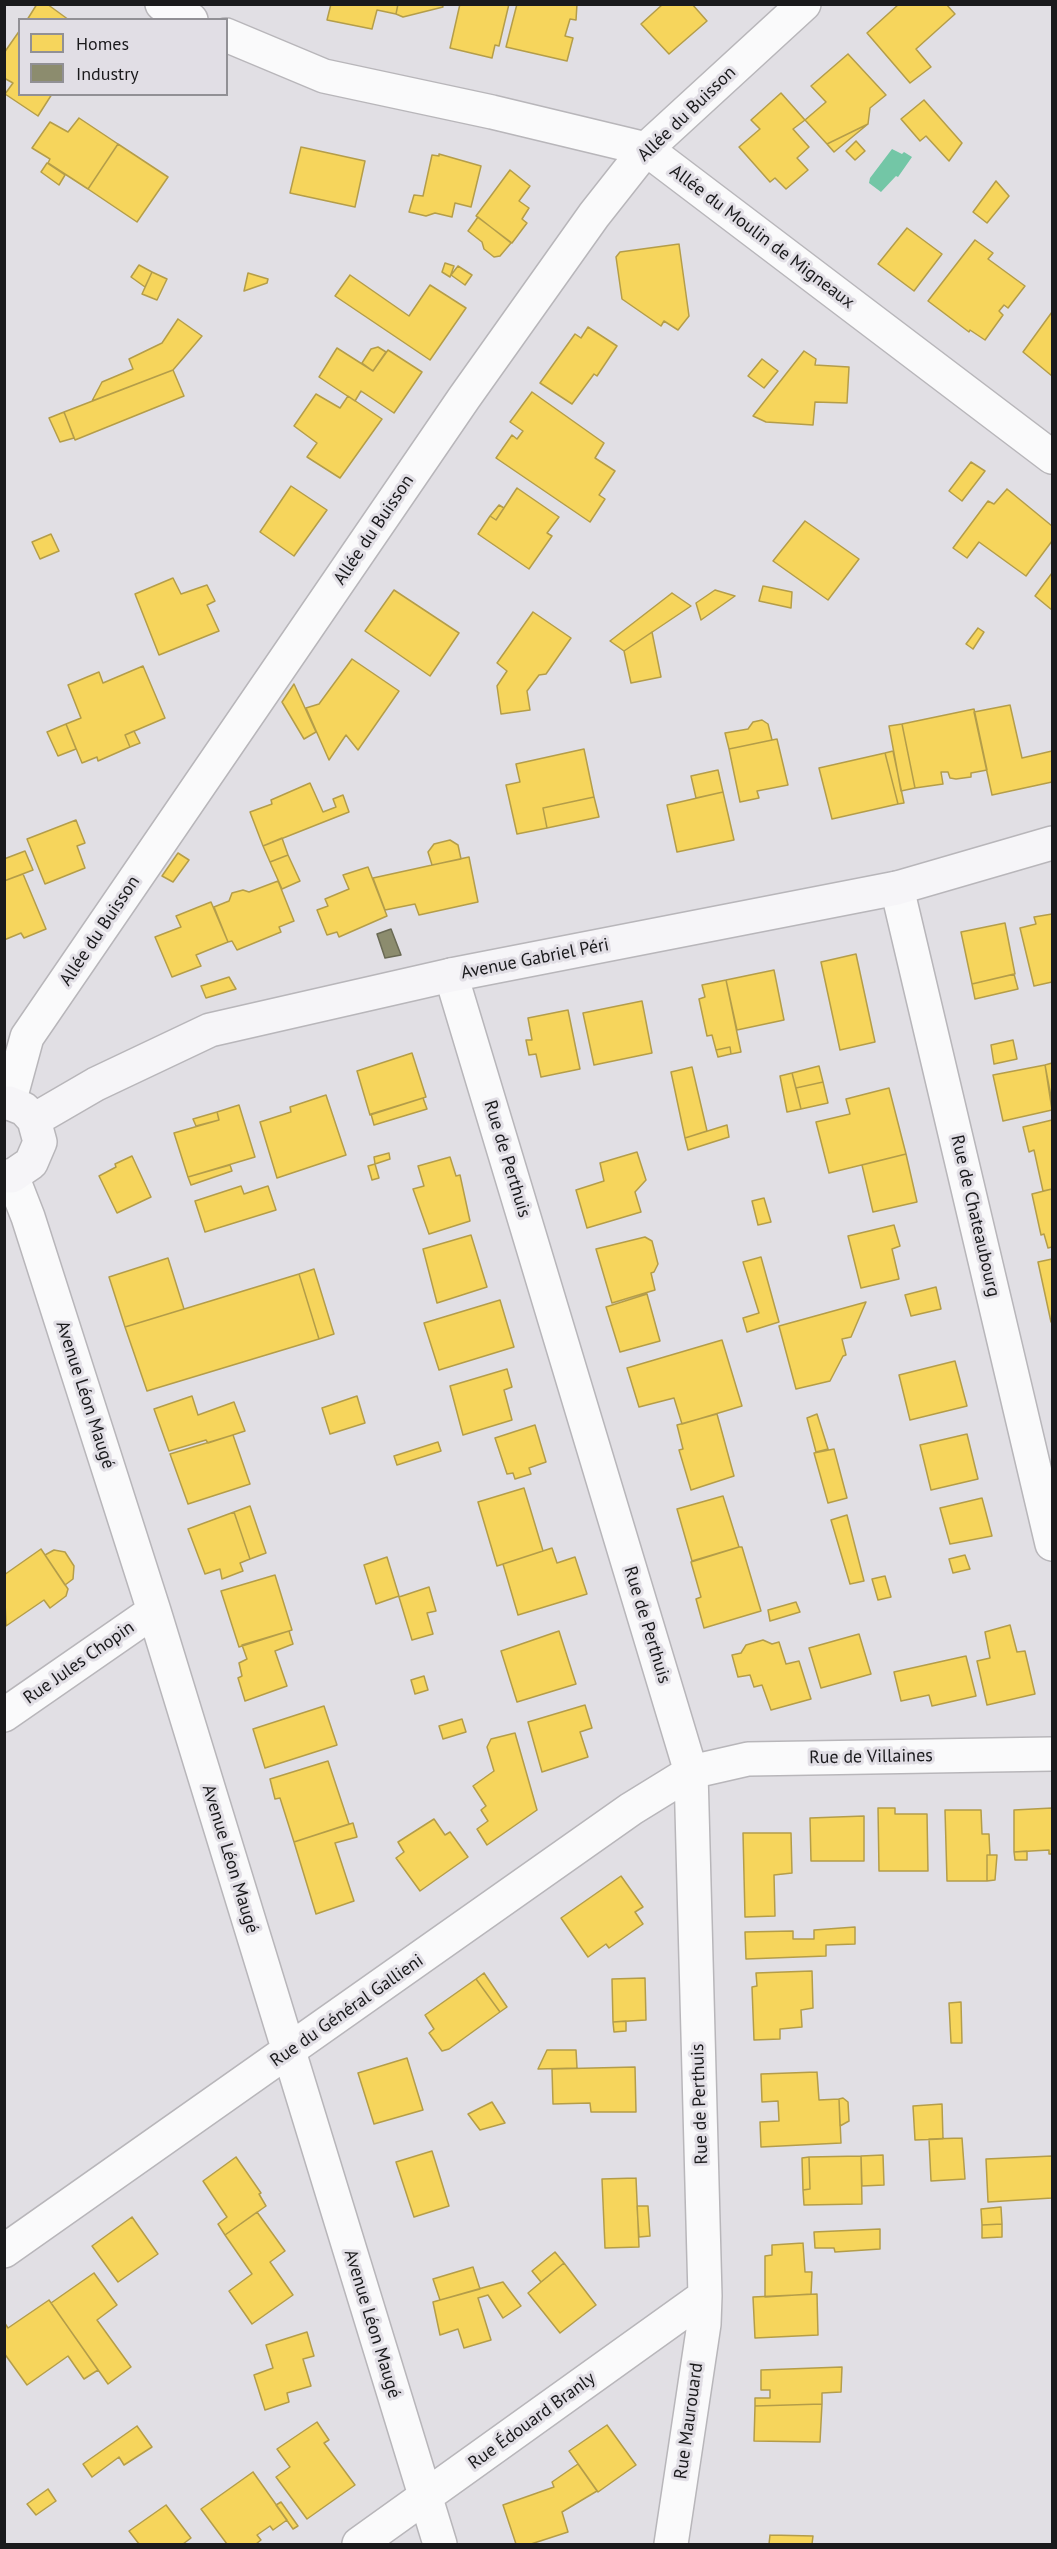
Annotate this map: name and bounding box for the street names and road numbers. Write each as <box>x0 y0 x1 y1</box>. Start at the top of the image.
street label: Allée du Buisson <box>634 62 740 166</box>
street label: Allée du Moulin de Migneaux <box>665 160 859 314</box>
street label: Allée du Buisson <box>329 471 419 589</box>
street label: Allée du Buisson <box>55 872 145 990</box>
street label: Avenue Gabriel Péri <box>459 934 611 984</box>
street label: Rue de Perthuis <box>479 1098 535 1220</box>
street label: Rue de Chateaubourg <box>946 1133 1004 1299</box>
street label: Avenue Léon Maugé <box>51 1318 119 1472</box>
street label: Rue de Perthuis <box>619 1564 675 1686</box>
street label: Rue Jules Chopin <box>20 1617 138 1709</box>
street label: Rue de Villaines <box>809 1745 933 1769</box>
street label: Avenue Léon Maugé <box>197 1782 263 1936</box>
street label: Rue du Général Gallieni <box>266 1950 428 2072</box>
street label: Rue de Perthuis <box>687 2043 713 2165</box>
street label: Avenue Léon Maugé <box>339 2247 405 2401</box>
street label: Rue Maurouard <box>670 2361 708 2481</box>
street label: Rue Édouard Branly <box>464 2368 600 2474</box>

